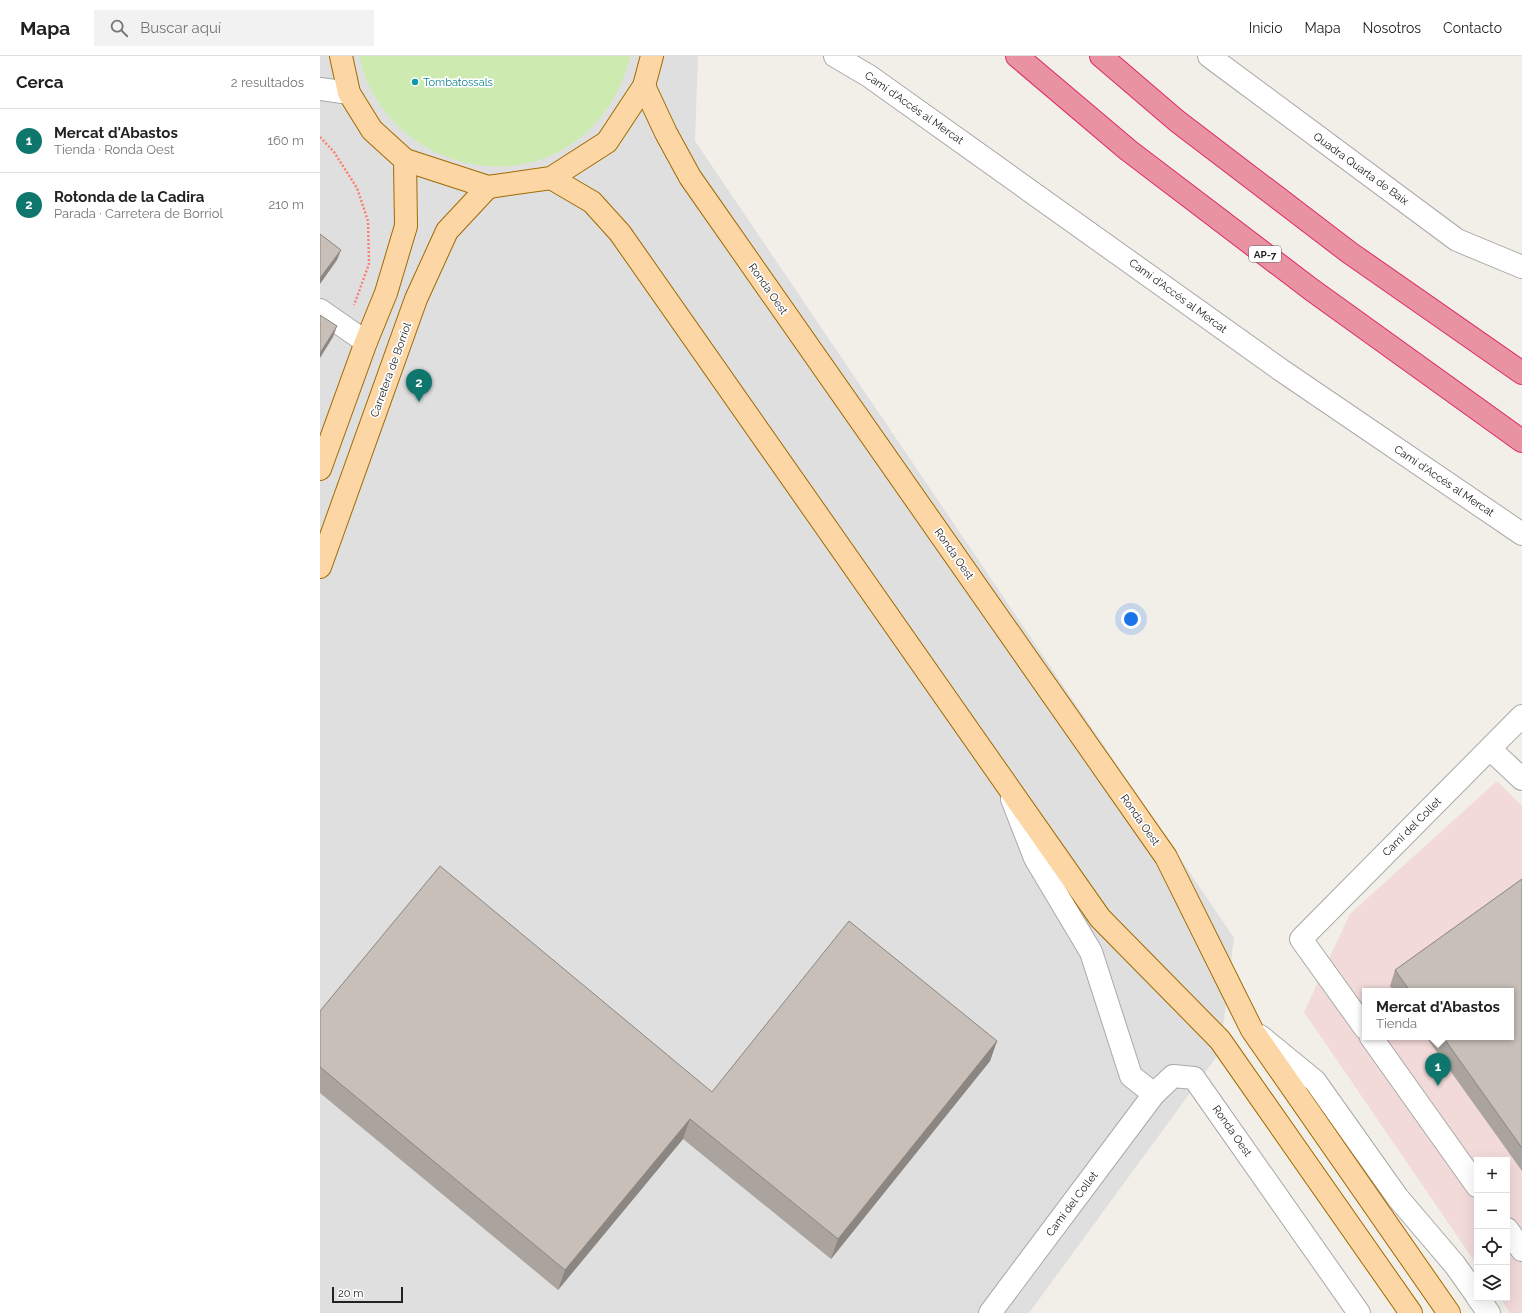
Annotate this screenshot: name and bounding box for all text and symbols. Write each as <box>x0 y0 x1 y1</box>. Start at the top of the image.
search box <box>94 10 374 46</box>
text: Mapa <box>20 17 70 39</box>
icon: search <box>108 17 130 39</box>
text: Buscar aquí <box>140 19 221 37</box>
text: Inicio <box>1249 20 1282 36</box>
text: Mapa <box>1304 20 1341 36</box>
text: Nosotros <box>1363 20 1421 36</box>
text: Contacto <box>1443 20 1502 36</box>
street label: Camí d'Accés al Mercat <box>862 69 966 147</box>
text: Cerca <box>16 72 64 92</box>
text: 2 resultados <box>231 75 304 90</box>
place label: Tombatossals <box>423 76 493 89</box>
marker: Tombatossals <box>410 77 420 87</box>
text: Mercat d'Abastos <box>54 124 178 142</box>
street label: Quadra Quarta de Baix <box>1311 130 1412 208</box>
text: 1 <box>26 133 32 148</box>
text: 160 m <box>267 133 304 148</box>
text: Tienda · Ronda Oest <box>54 142 174 157</box>
text: Rotonda de la Cadira <box>54 188 204 206</box>
text: 2 <box>25 197 33 212</box>
text: 210 m <box>268 197 304 212</box>
text: Parada · Carretera de Borriol <box>54 206 223 221</box>
road number: AP-7 <box>1249 246 1281 262</box>
street label: Camí d'Accés al Mercat <box>1127 256 1230 336</box>
street label: Ronda Oest <box>746 261 791 317</box>
street label: Carretera de Borriol <box>368 321 414 419</box>
pin: 2 <box>406 369 432 402</box>
street label: Camí d'Accés al Mercat <box>1392 443 1497 519</box>
street label: Ronda Oest <box>932 526 977 582</box>
your location <box>1121 609 1141 629</box>
street label: Ronda Oest <box>1118 792 1163 848</box>
street label: Camí del Collet <box>1380 795 1444 859</box>
popup <box>1362 988 1514 1040</box>
text: Mercat d'Abastos <box>1376 998 1500 1016</box>
text: Tienda <box>1376 1016 1417 1031</box>
pin: 1 <box>1425 1053 1451 1086</box>
street label: Ronda Oest <box>1210 1103 1255 1159</box>
map controls <box>1474 1157 1510 1301</box>
button: + <box>1474 1157 1510 1193</box>
street label: Camí del Collet <box>1043 1169 1101 1239</box>
button: − <box>1474 1193 1510 1229</box>
button: locate <box>1474 1229 1510 1265</box>
button: layers <box>1474 1265 1510 1301</box>
scale bar <box>332 1285 403 1304</box>
text: 20 m <box>338 1287 363 1300</box>

